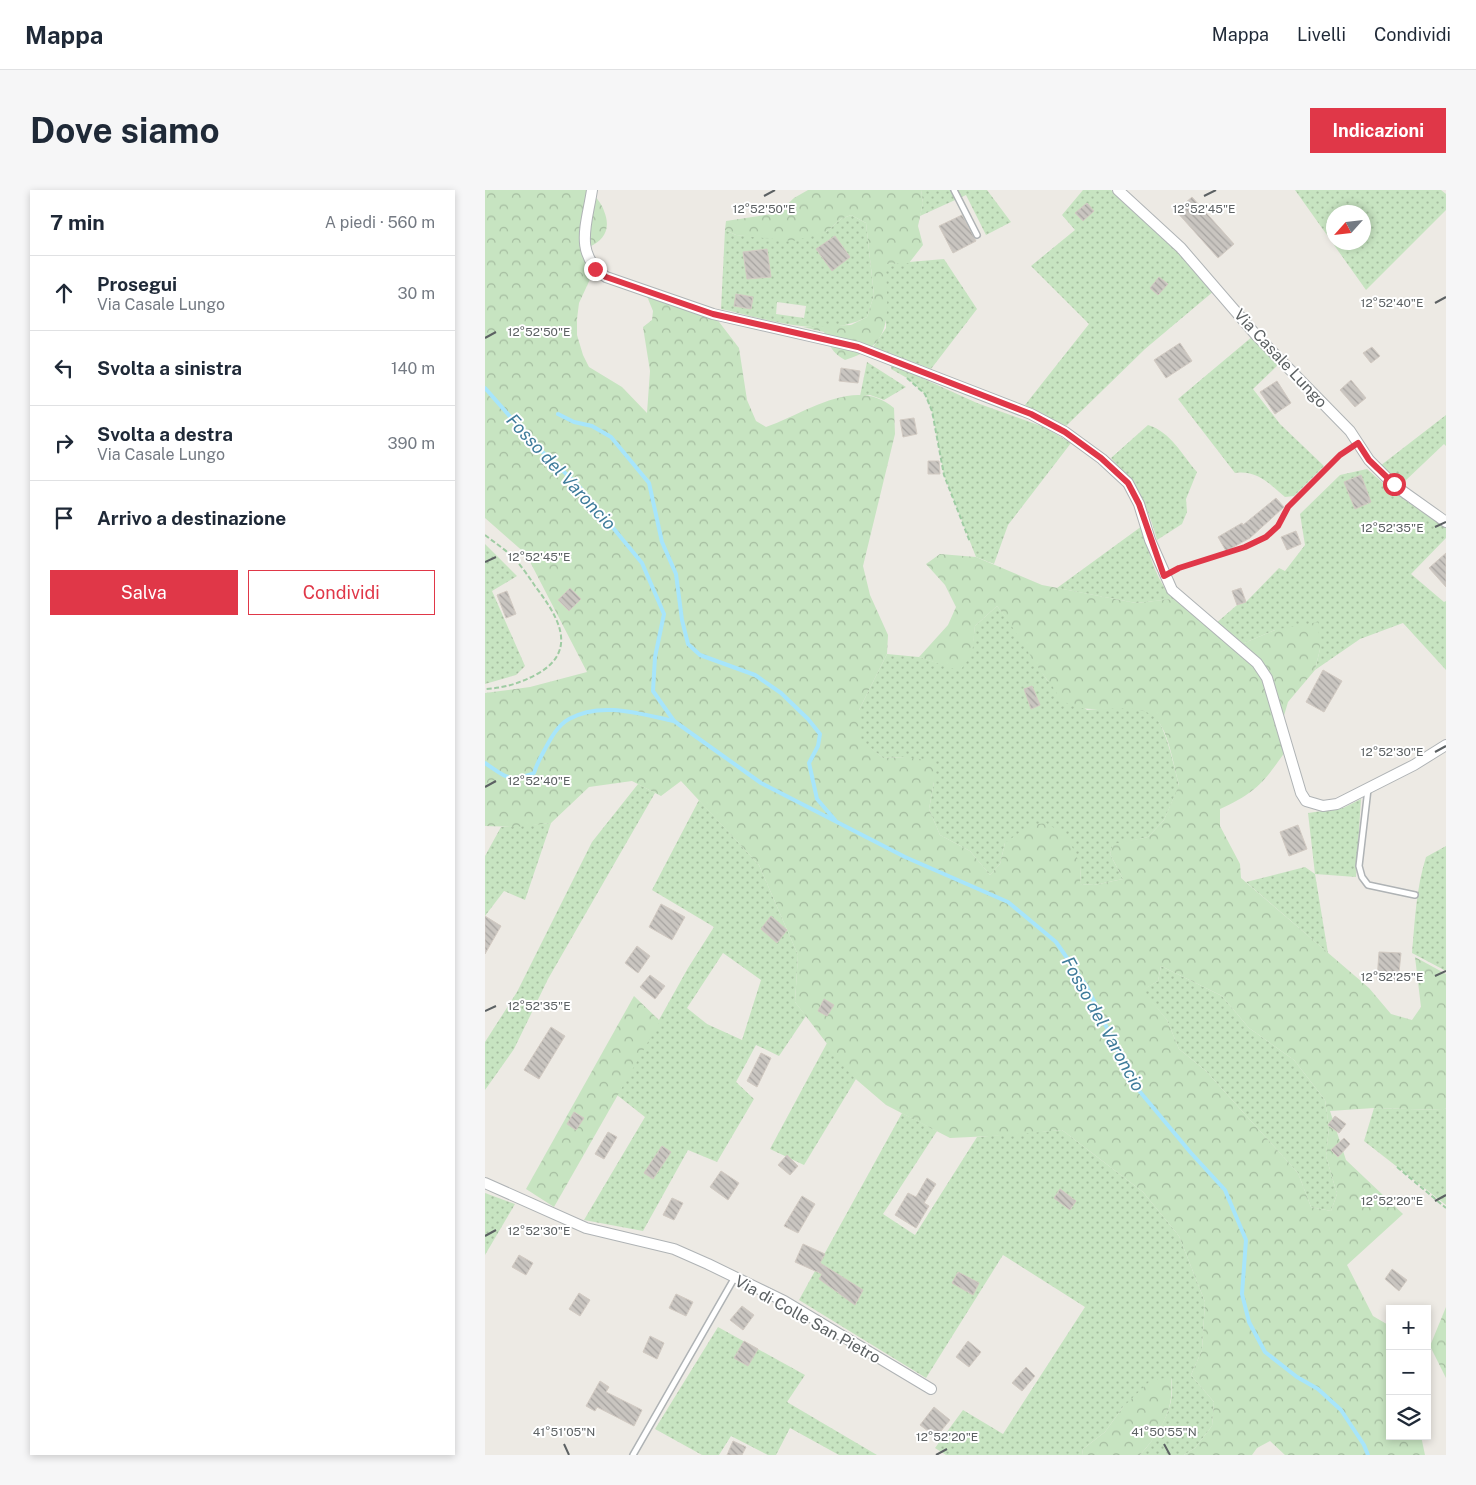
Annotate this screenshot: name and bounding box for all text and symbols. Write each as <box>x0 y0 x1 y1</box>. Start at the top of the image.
text: Mappa <box>25 21 103 49</box>
text: Mappa <box>1212 24 1269 45</box>
text: Livelli <box>1297 24 1346 45</box>
text: Condividi <box>1374 24 1451 45</box>
button: Indicazioni <box>1310 108 1446 153</box>
text: Dove siamo <box>30 110 220 151</box>
text: 12°52'50"E <box>733 202 796 216</box>
text: 12°52'45"E <box>1172 202 1236 216</box>
north arrow <box>1326 205 1371 250</box>
text: 7 min <box>50 210 105 235</box>
text: A piedi · 560 m <box>325 213 435 232</box>
route end <box>584 258 607 281</box>
text: Prosegui <box>97 273 177 295</box>
icon: ahead <box>50 279 78 307</box>
text: 30 m <box>398 284 435 303</box>
text: Via Casale Lungo <box>97 295 225 314</box>
text: 12°52'40"E <box>1361 296 1423 310</box>
street label: Via Casale Lungo <box>1230 305 1331 412</box>
text: 12°52'50"E <box>508 325 571 339</box>
icon: left <box>50 354 78 382</box>
text: Svolta a sinistra <box>97 357 242 379</box>
text: 140 m <box>391 359 435 378</box>
water label: Fosso del Varoncio <box>502 409 621 534</box>
text: Svolta a destra <box>97 423 233 445</box>
icon: right <box>50 429 78 457</box>
text: 390 m <box>388 434 435 453</box>
text: Via Casale Lungo <box>97 445 225 464</box>
route start <box>1383 473 1406 496</box>
icon: arrive <box>50 504 78 532</box>
text: Arrivo a destinazione <box>97 507 286 529</box>
text: 12°52'35"E <box>1360 521 1424 535</box>
text: 12°52'45"E <box>507 550 571 564</box>
button: Salva <box>50 570 238 615</box>
button: Condividi <box>248 570 435 615</box>
text: 12°52'30"E <box>1361 745 1423 759</box>
text: 12°52'40"E <box>508 774 570 788</box>
water label: Fosso del Varoncio <box>1058 953 1149 1095</box>
text: 12°52'25"E <box>1361 970 1423 984</box>
text: 12°52'35"E <box>507 999 571 1013</box>
text: 12°52'20"E <box>1361 1194 1423 1208</box>
text: 12°52'30"E <box>508 1224 570 1238</box>
street label: Via di Colle San Pietro <box>732 1271 884 1367</box>
map controls <box>1386 1305 1431 1440</box>
button: + <box>1386 1305 1431 1350</box>
button: − <box>1386 1350 1431 1395</box>
button: layers <box>1386 1395 1431 1440</box>
text: 41°51'05"N <box>533 1425 595 1439</box>
text: 41°50'55"N <box>1131 1425 1197 1439</box>
text: 12°52'20"E <box>916 1430 978 1444</box>

